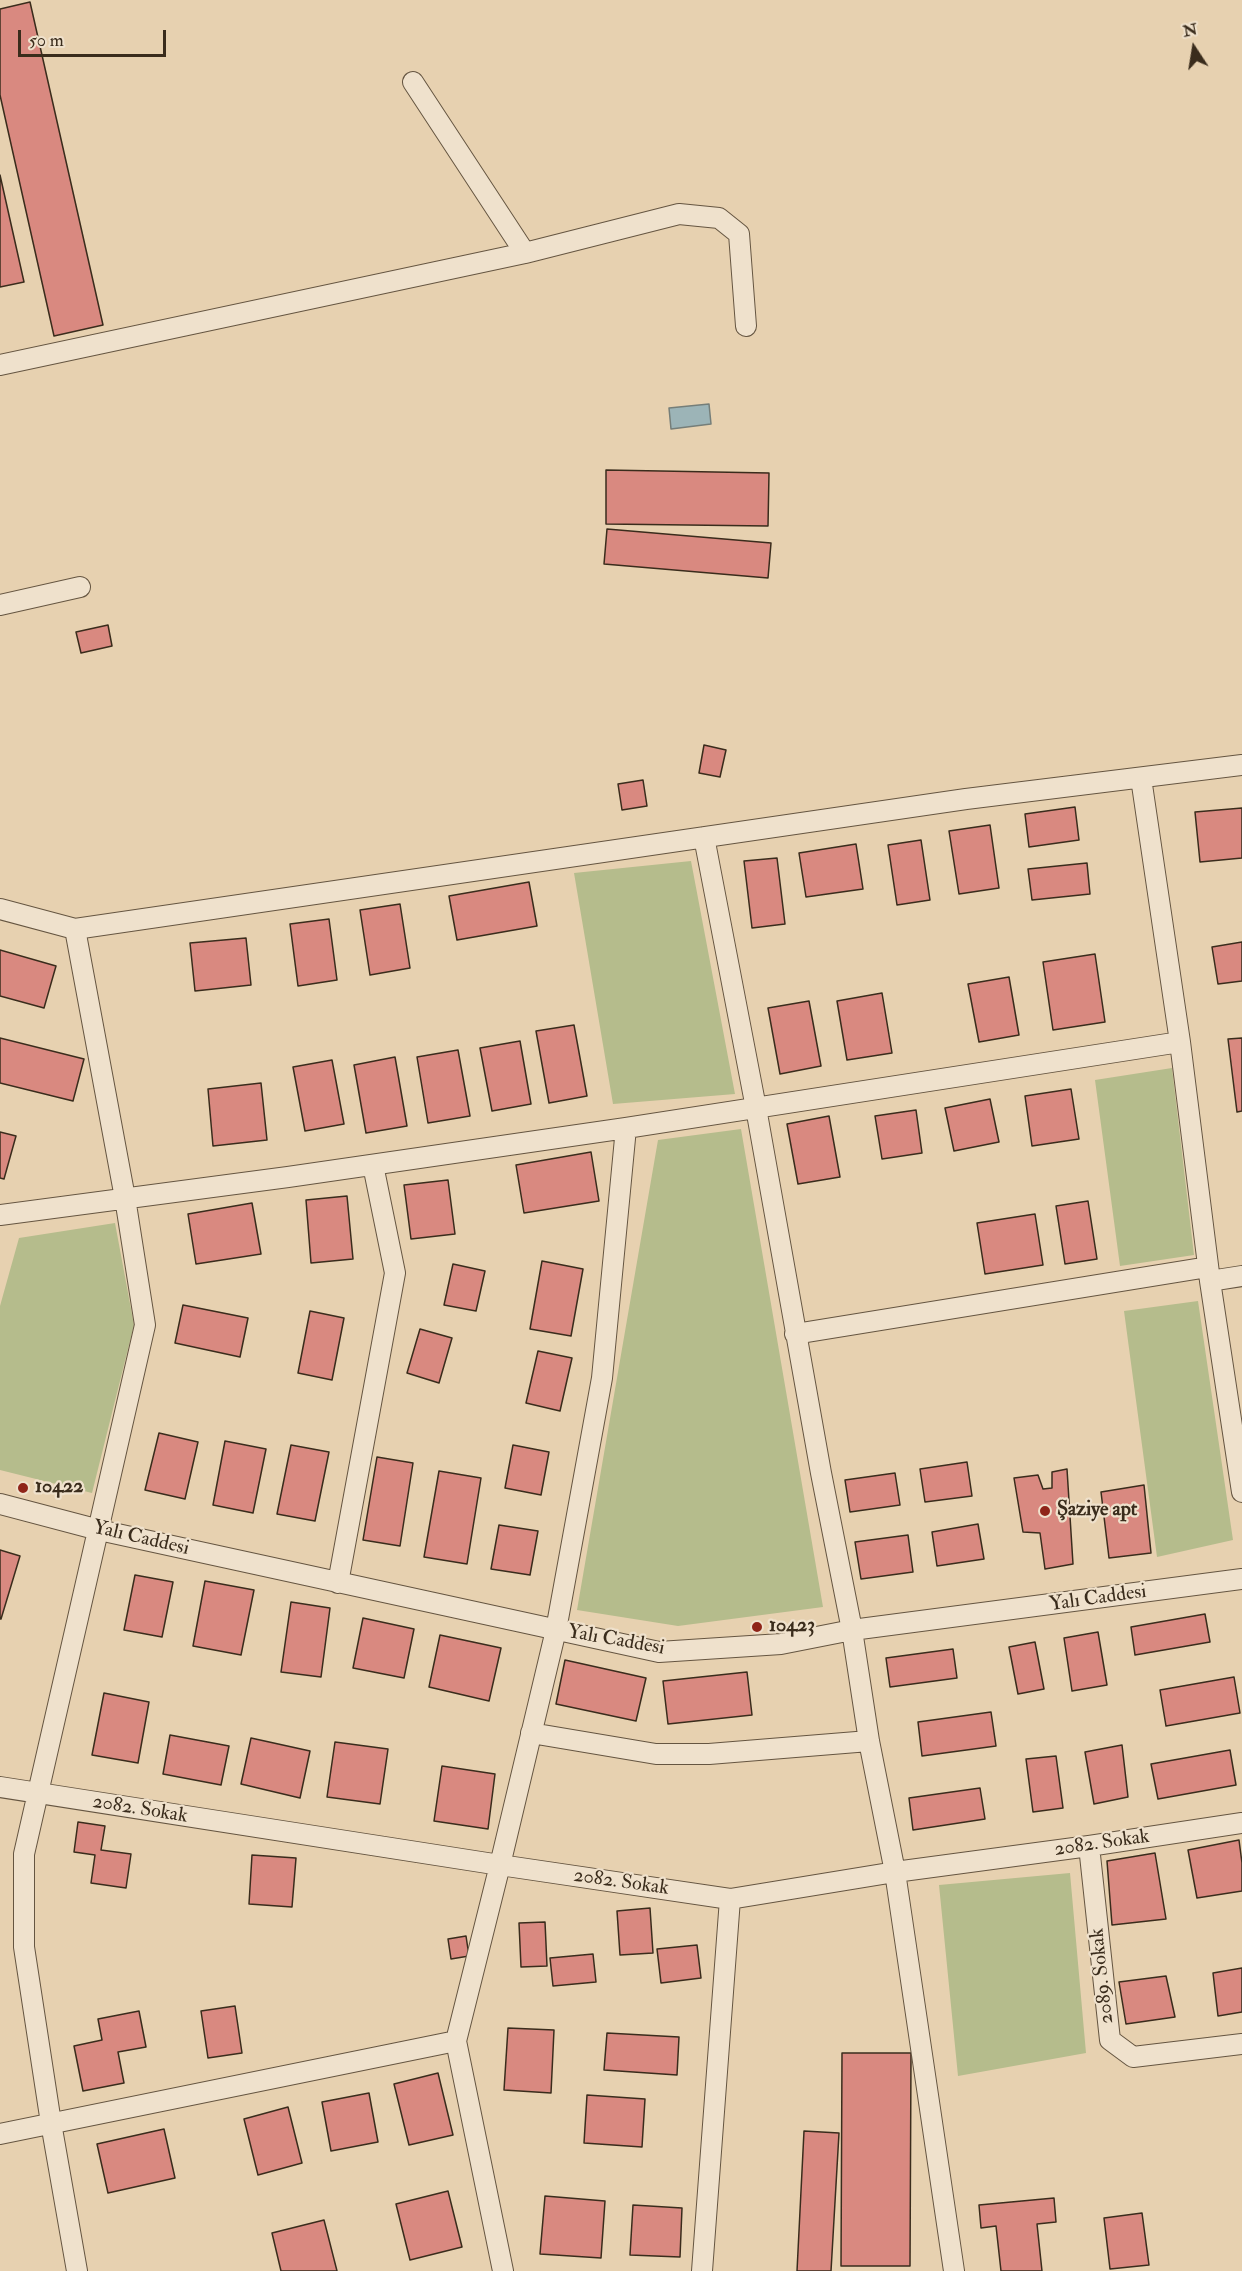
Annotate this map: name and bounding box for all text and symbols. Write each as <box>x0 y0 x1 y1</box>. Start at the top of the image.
scale bar <box>21 18 170 56</box>
north arrow <box>1164 18 1224 78</box>
text: N <box>1181 19 1199 42</box>
text: 50 m <box>29 29 64 52</box>
place label: 10422 <box>35 1476 83 1500</box>
marker: 10422 <box>16 1481 30 1495</box>
place label: Şaziye apt <box>1057 1499 1137 1523</box>
marker: Şaziye apt <box>1038 1504 1052 1518</box>
street label: Yalı Caddesi <box>91 1516 191 1562</box>
street label: Yalı Caddesi <box>1048 1580 1148 1618</box>
place label: 10423 <box>769 1615 815 1639</box>
marker: 10423 <box>750 1620 764 1634</box>
street label: Yalı Caddesi <box>566 1621 666 1661</box>
street label: 2082. Sokak <box>91 1791 189 1829</box>
street label: 2082. Sokak <box>1053 1825 1151 1863</box>
street label: 2082. Sokak <box>572 1864 670 1902</box>
street label: 2089. Sokak <box>1086 1927 1120 2025</box>

